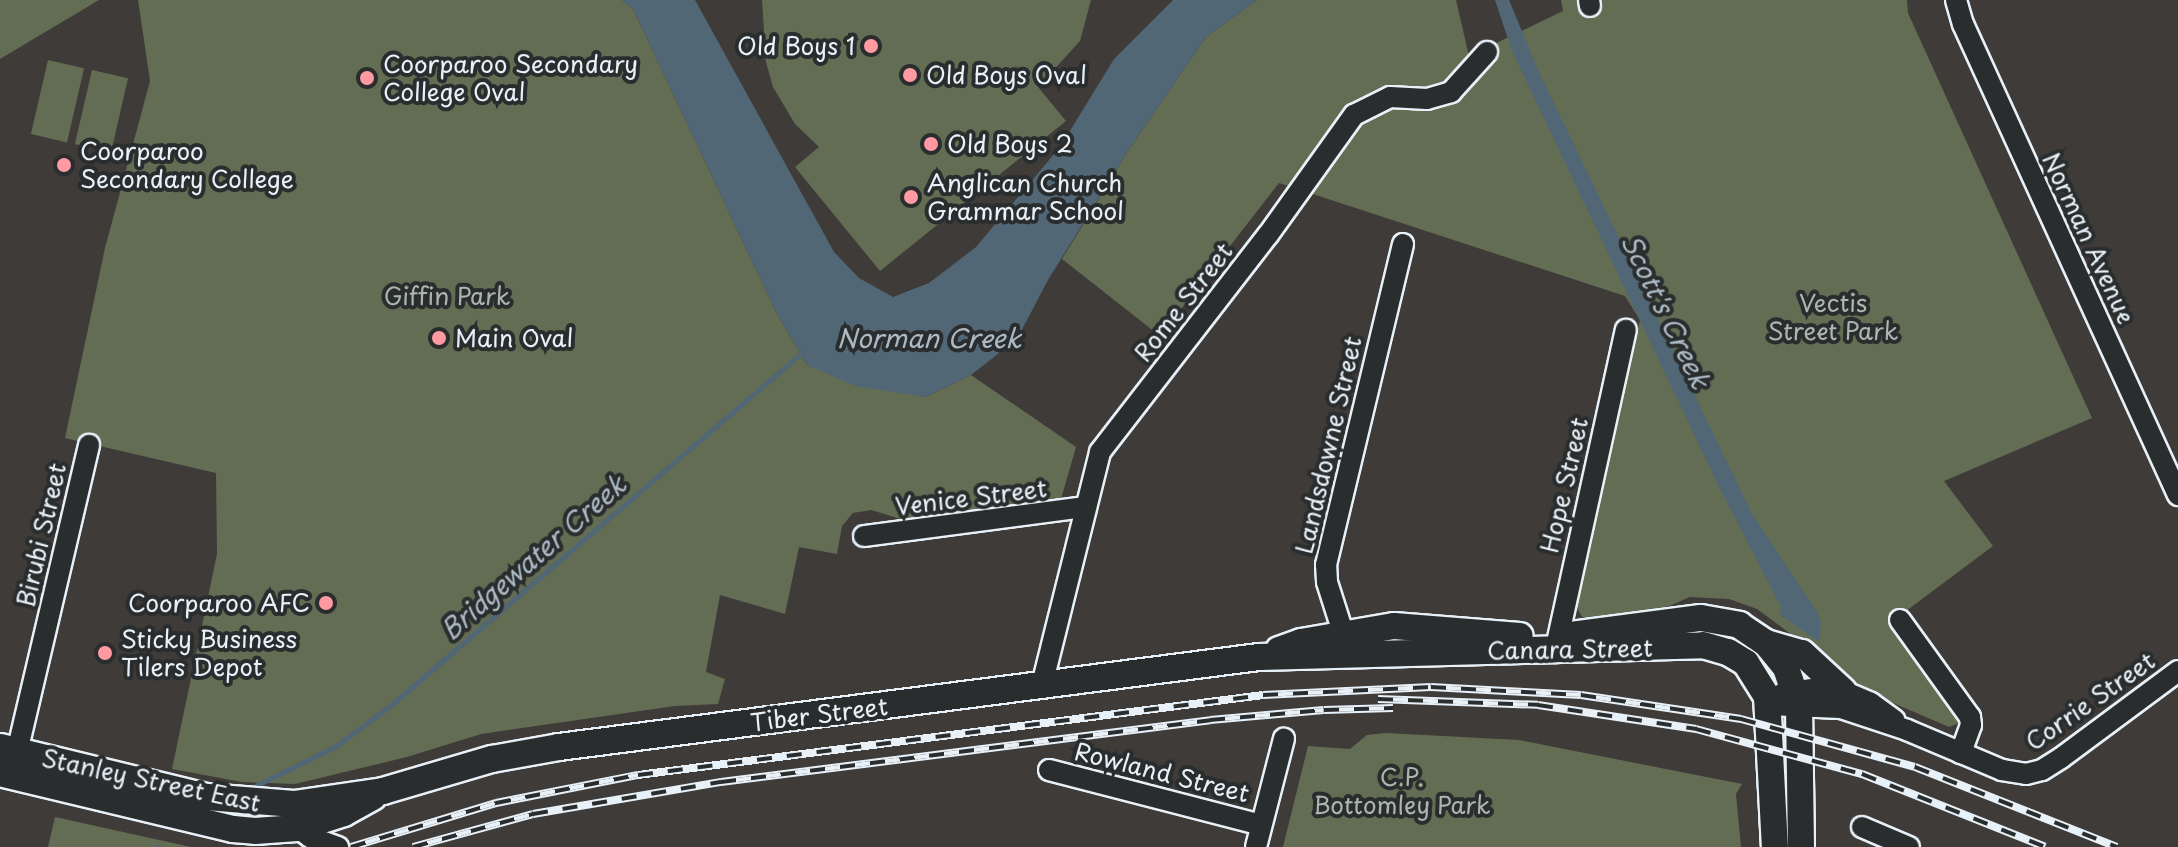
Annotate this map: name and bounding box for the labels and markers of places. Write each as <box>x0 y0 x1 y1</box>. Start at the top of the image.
place label: Old Boys 1 <box>733 32 855 60</box>
marker: Old Boys 1 <box>862 37 880 55</box>
place label: Coorparoo Secondary College Oval <box>383 50 637 106</box>
place label: Old Boys Oval <box>926 61 1089 89</box>
marker: Old Boys Oval <box>901 66 919 84</box>
marker: Coorparoo Secondary College Oval <box>358 69 376 87</box>
place label: Old Boys 2 <box>947 130 1075 158</box>
marker: Old Boys 2 <box>922 135 940 153</box>
place label: Coorparoo Secondary College <box>80 137 294 193</box>
marker: Coorparoo Secondary College <box>55 156 73 174</box>
place label: Anglican Church Grammar School <box>927 169 1124 225</box>
marker: Anglican Church Grammar School <box>902 188 920 206</box>
place label: Main Oval <box>455 324 573 352</box>
marker: Main Oval <box>430 329 448 347</box>
place label: Coorparoo AFC <box>129 589 310 617</box>
marker: Coorparoo AFC <box>317 594 335 612</box>
place label: Sticky Business Tilers Depot <box>121 625 299 681</box>
marker: Sticky Business Tilers Depot <box>96 644 114 662</box>

